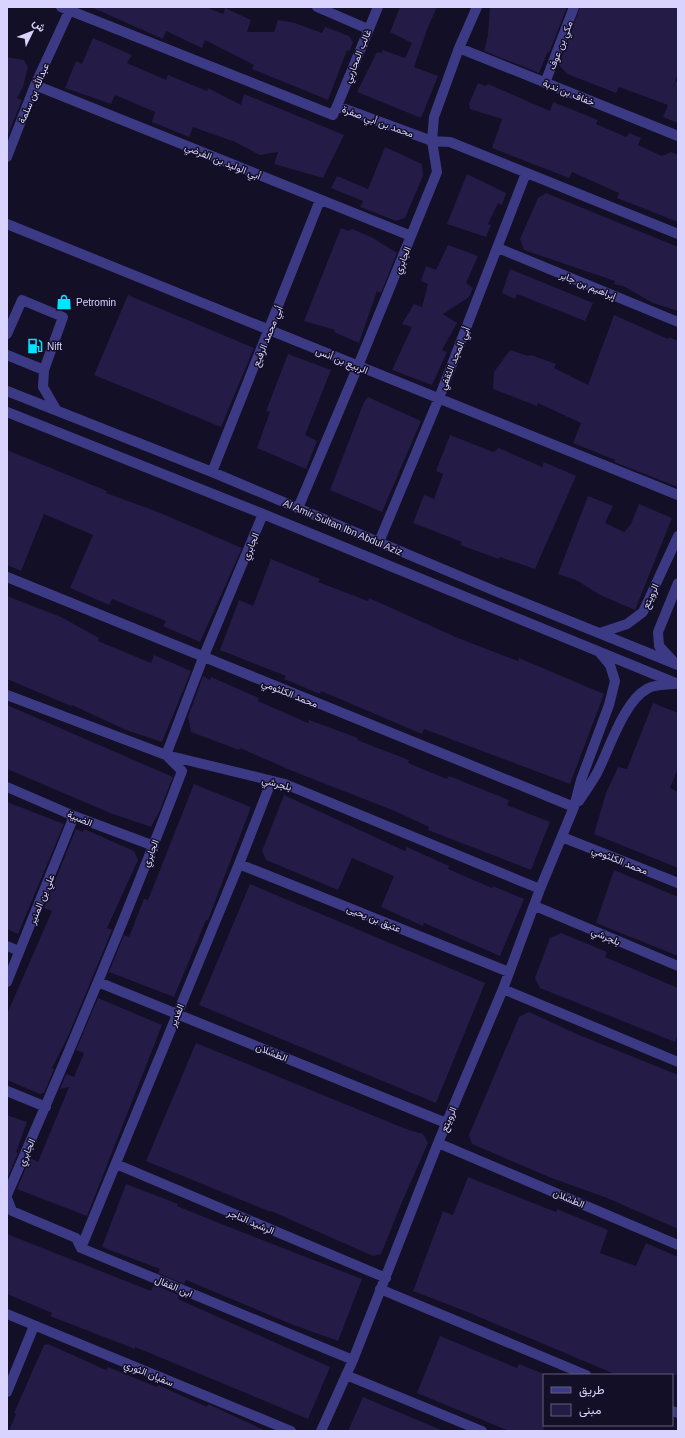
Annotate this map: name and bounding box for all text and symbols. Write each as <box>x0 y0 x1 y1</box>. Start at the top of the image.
north arrow <box>12 12 52 52</box>
text: ش <box>30 16 48 35</box>
street label: مكي بن عوف <box>546 19 578 72</box>
street label: غالب المحاربي <box>342 28 376 86</box>
street label: عبدالله بن سلمة <box>16 61 52 125</box>
street label: خفاف بن ندبة <box>541 77 597 109</box>
street label: محمد بن أبي صفرة <box>339 103 415 142</box>
street label: أبي الوليد بن الفرضي <box>182 141 263 185</box>
street label: الجابري <box>392 245 416 277</box>
street label: إبراهيم بن جابر <box>557 269 618 303</box>
shop icon: Petromin <box>55 293 73 311</box>
place label: Petromin <box>76 297 116 308</box>
street label: أبي محمد الرفيع <box>250 304 288 369</box>
street label: أبي المجد الثقفي <box>437 325 475 392</box>
fuel station icon: Nift <box>26 337 44 355</box>
place label: Nift <box>47 341 62 352</box>
street label: الربيع بن أنس <box>314 345 369 377</box>
street label: Al Amir Sultan Ibn Abdul Aziz <box>282 497 404 558</box>
street label: الجابري <box>240 531 264 563</box>
street label: الرويتع <box>640 582 662 611</box>
street label: محمد الكلثومي <box>259 677 319 712</box>
street label: بلجرشي <box>260 774 293 796</box>
street label: الضبية <box>65 808 94 829</box>
street label: الجابري <box>140 838 164 870</box>
street label: محمد الكلثومي <box>589 844 649 879</box>
street label: علي بن المنير <box>26 873 59 928</box>
street label: عتيق بن يحيى <box>345 903 402 935</box>
street label: بلجرشي <box>588 925 622 950</box>
street label: الغدير <box>167 1002 187 1029</box>
street label: الطشلان <box>254 1041 289 1064</box>
street label: الرويتع <box>438 1105 460 1134</box>
street label: الجابري <box>16 1137 40 1169</box>
street label: الطشلان <box>551 1187 586 1210</box>
street label: الرشيد التاجر <box>224 1206 276 1237</box>
street label: ابن القفال <box>153 1274 194 1300</box>
street label: سفيان الثوري <box>121 1359 175 1391</box>
legend <box>543 1374 673 1426</box>
text: طريق <box>579 1383 605 1398</box>
text: مبنى <box>579 1403 601 1418</box>

